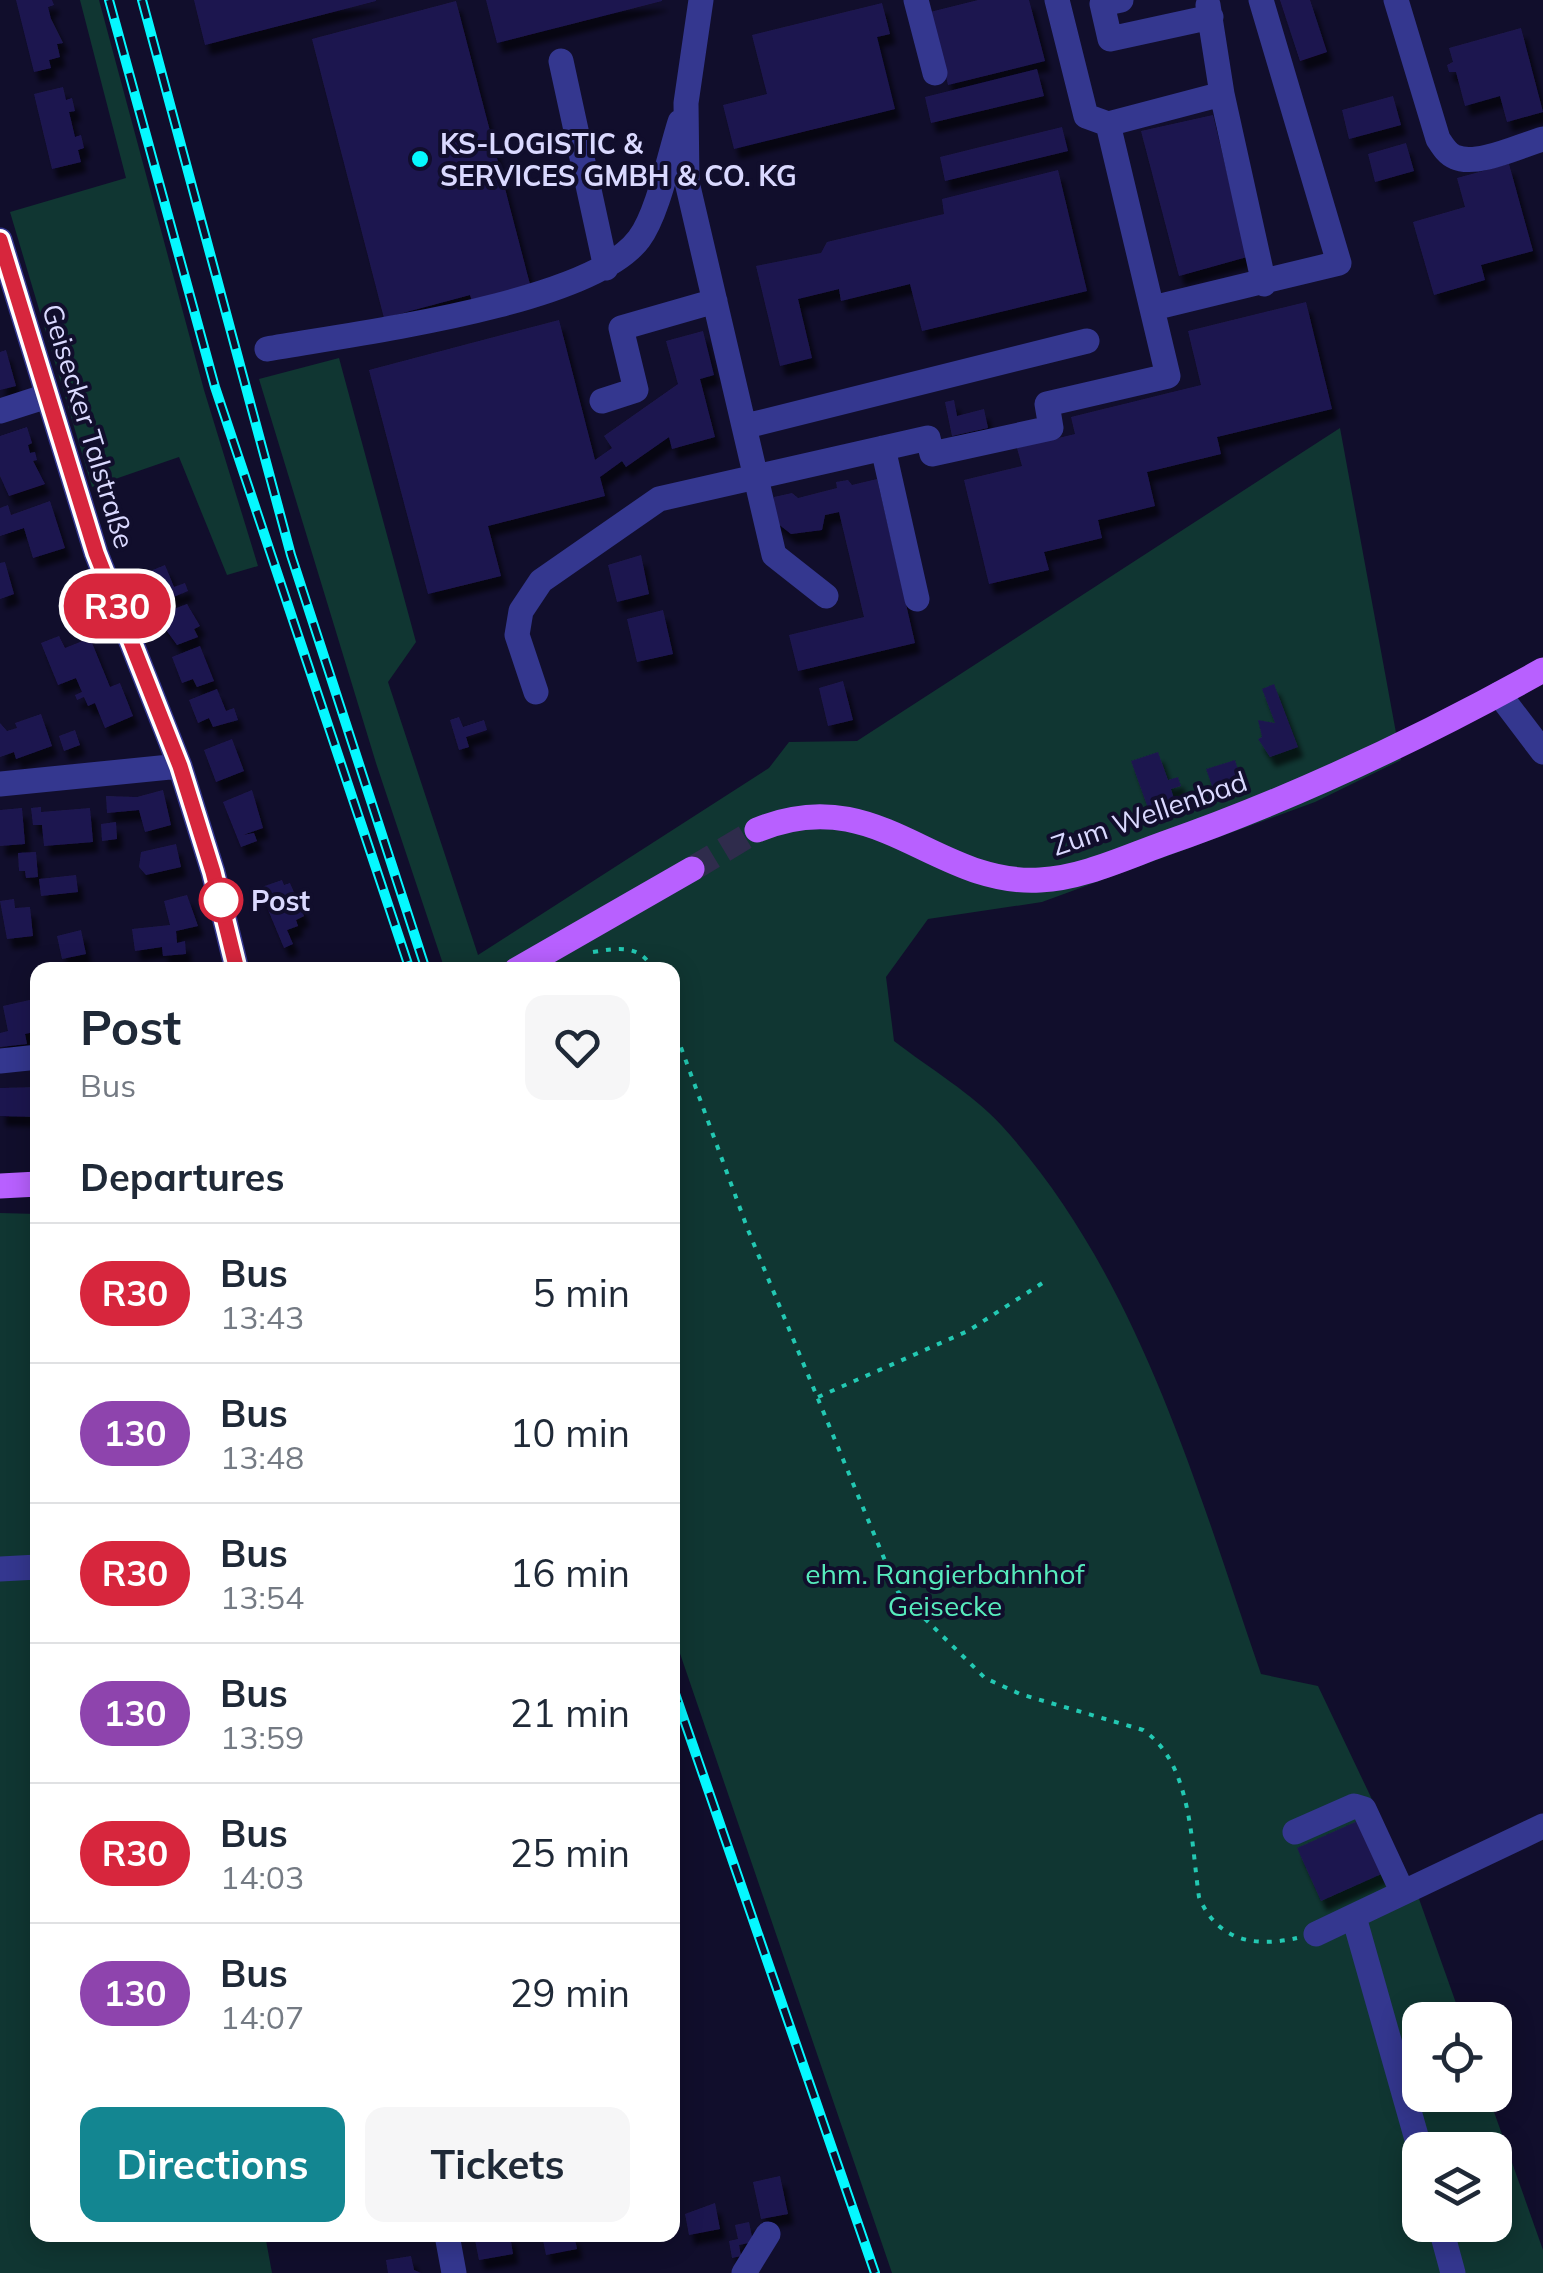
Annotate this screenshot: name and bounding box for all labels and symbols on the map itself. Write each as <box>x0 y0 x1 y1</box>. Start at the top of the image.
place label: KS-LOGISTIC & SERVICES GMBH & CO. KG <box>440 126 797 193</box>
marker: KS-LOGISTIC & SERVICES GMBH & CO. KG <box>409 148 431 170</box>
street label: Geisecker Talstraße <box>35 300 143 552</box>
line badge: R30 <box>59 574 174 638</box>
street label: Zum Wellenbad <box>1047 763 1251 863</box>
marker: Post <box>200 879 242 921</box>
place label: Post <box>251 883 310 918</box>
park label: ehm. Rangierbahnhof Geisecke <box>805 1556 1085 1623</box>

